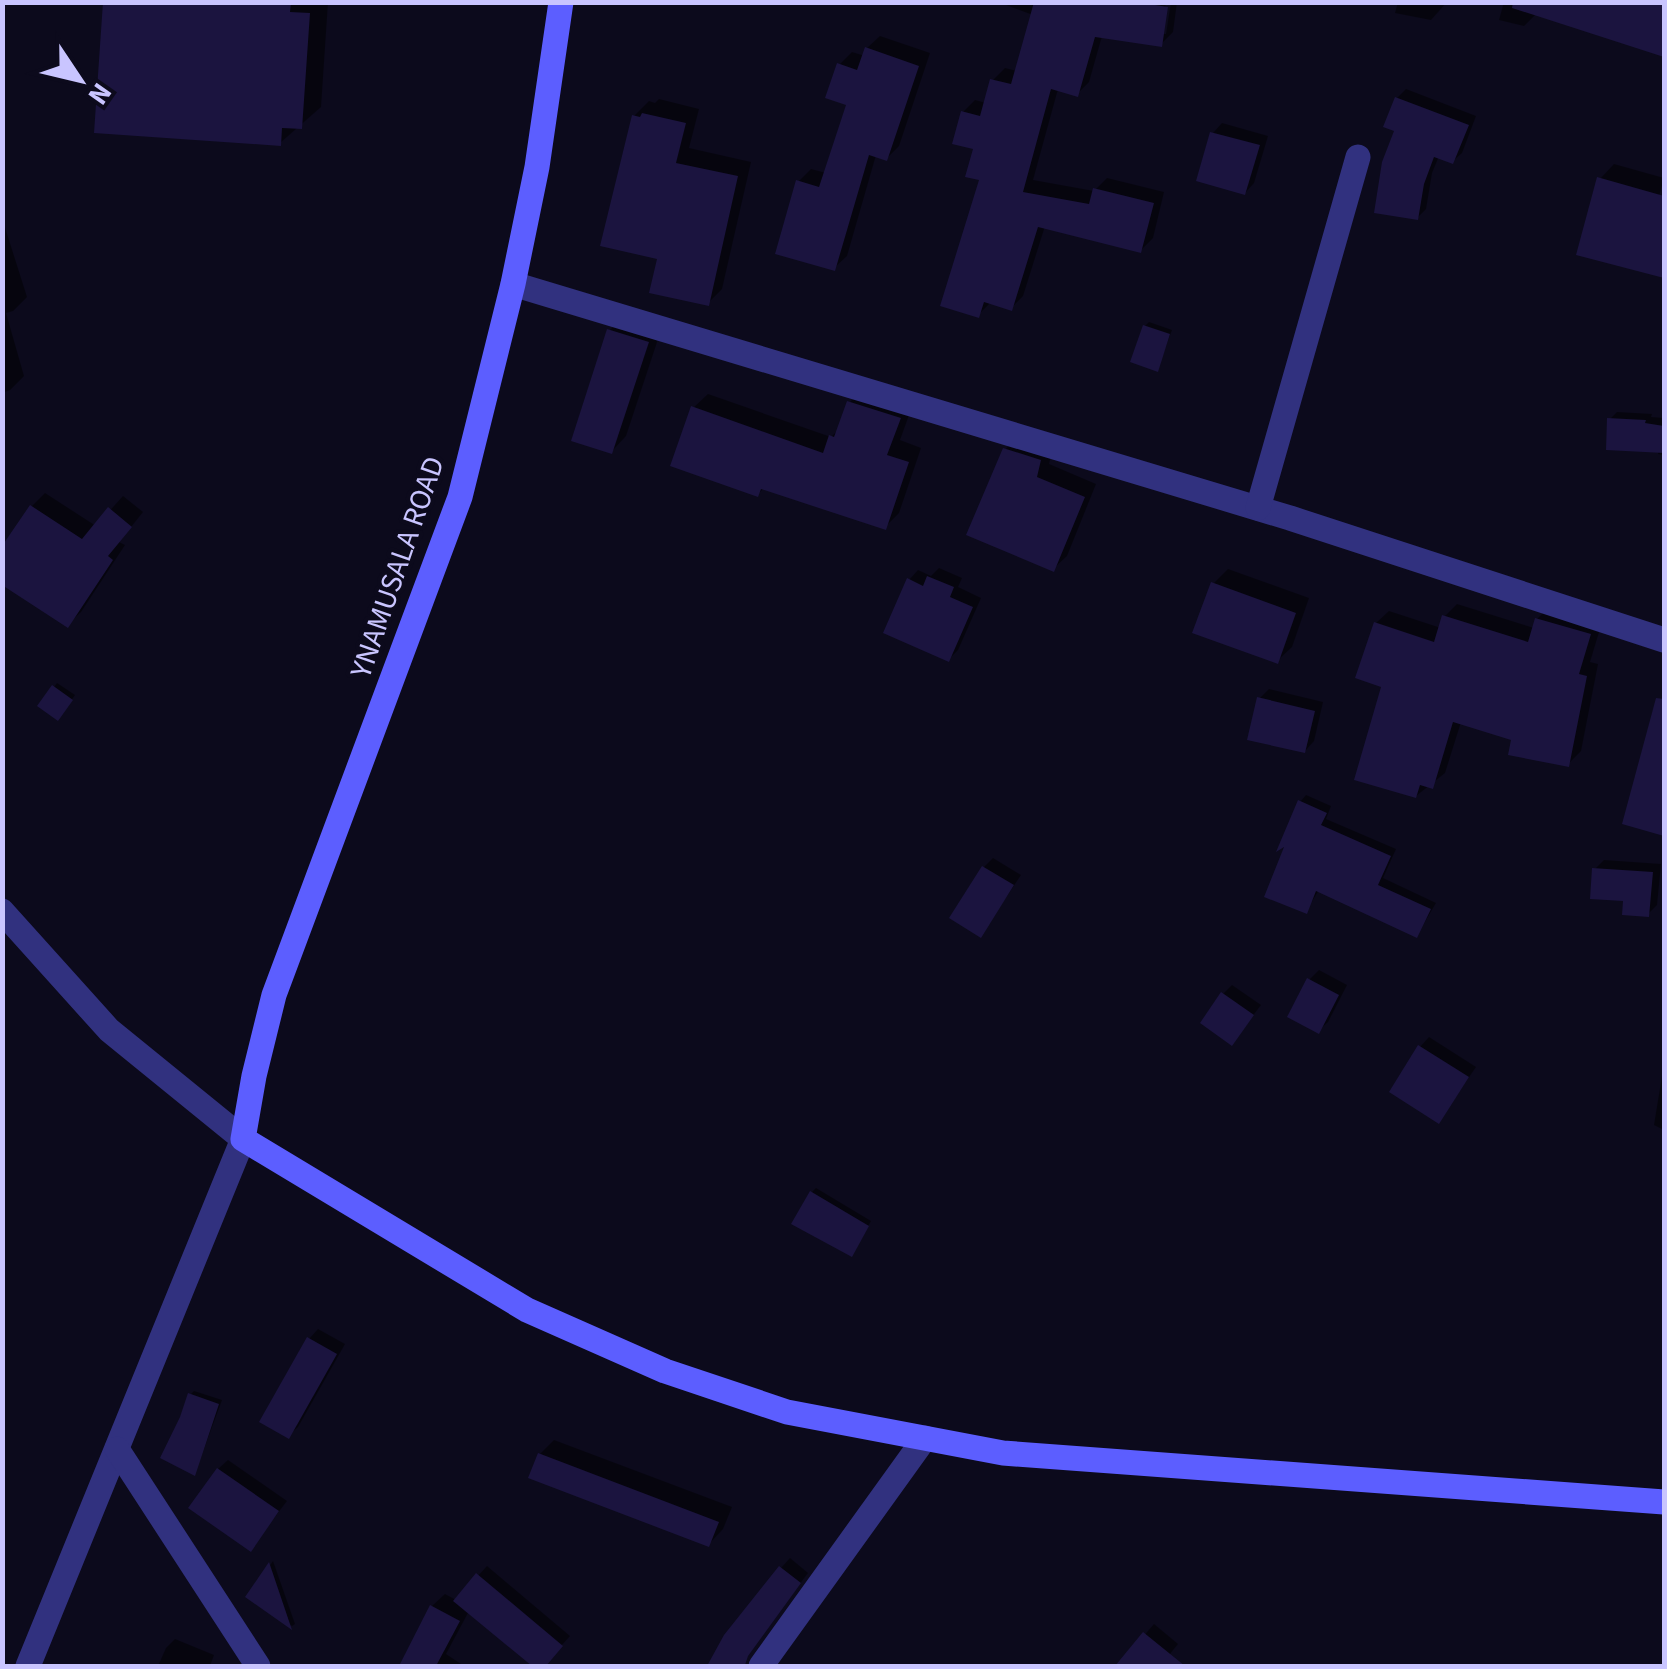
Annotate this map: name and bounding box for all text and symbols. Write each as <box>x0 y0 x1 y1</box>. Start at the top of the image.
north arrow <box>30 30 130 130</box>
text: N <box>78 75 121 113</box>
street label: YNAMUSALA ROAD <box>339 451 455 685</box>

